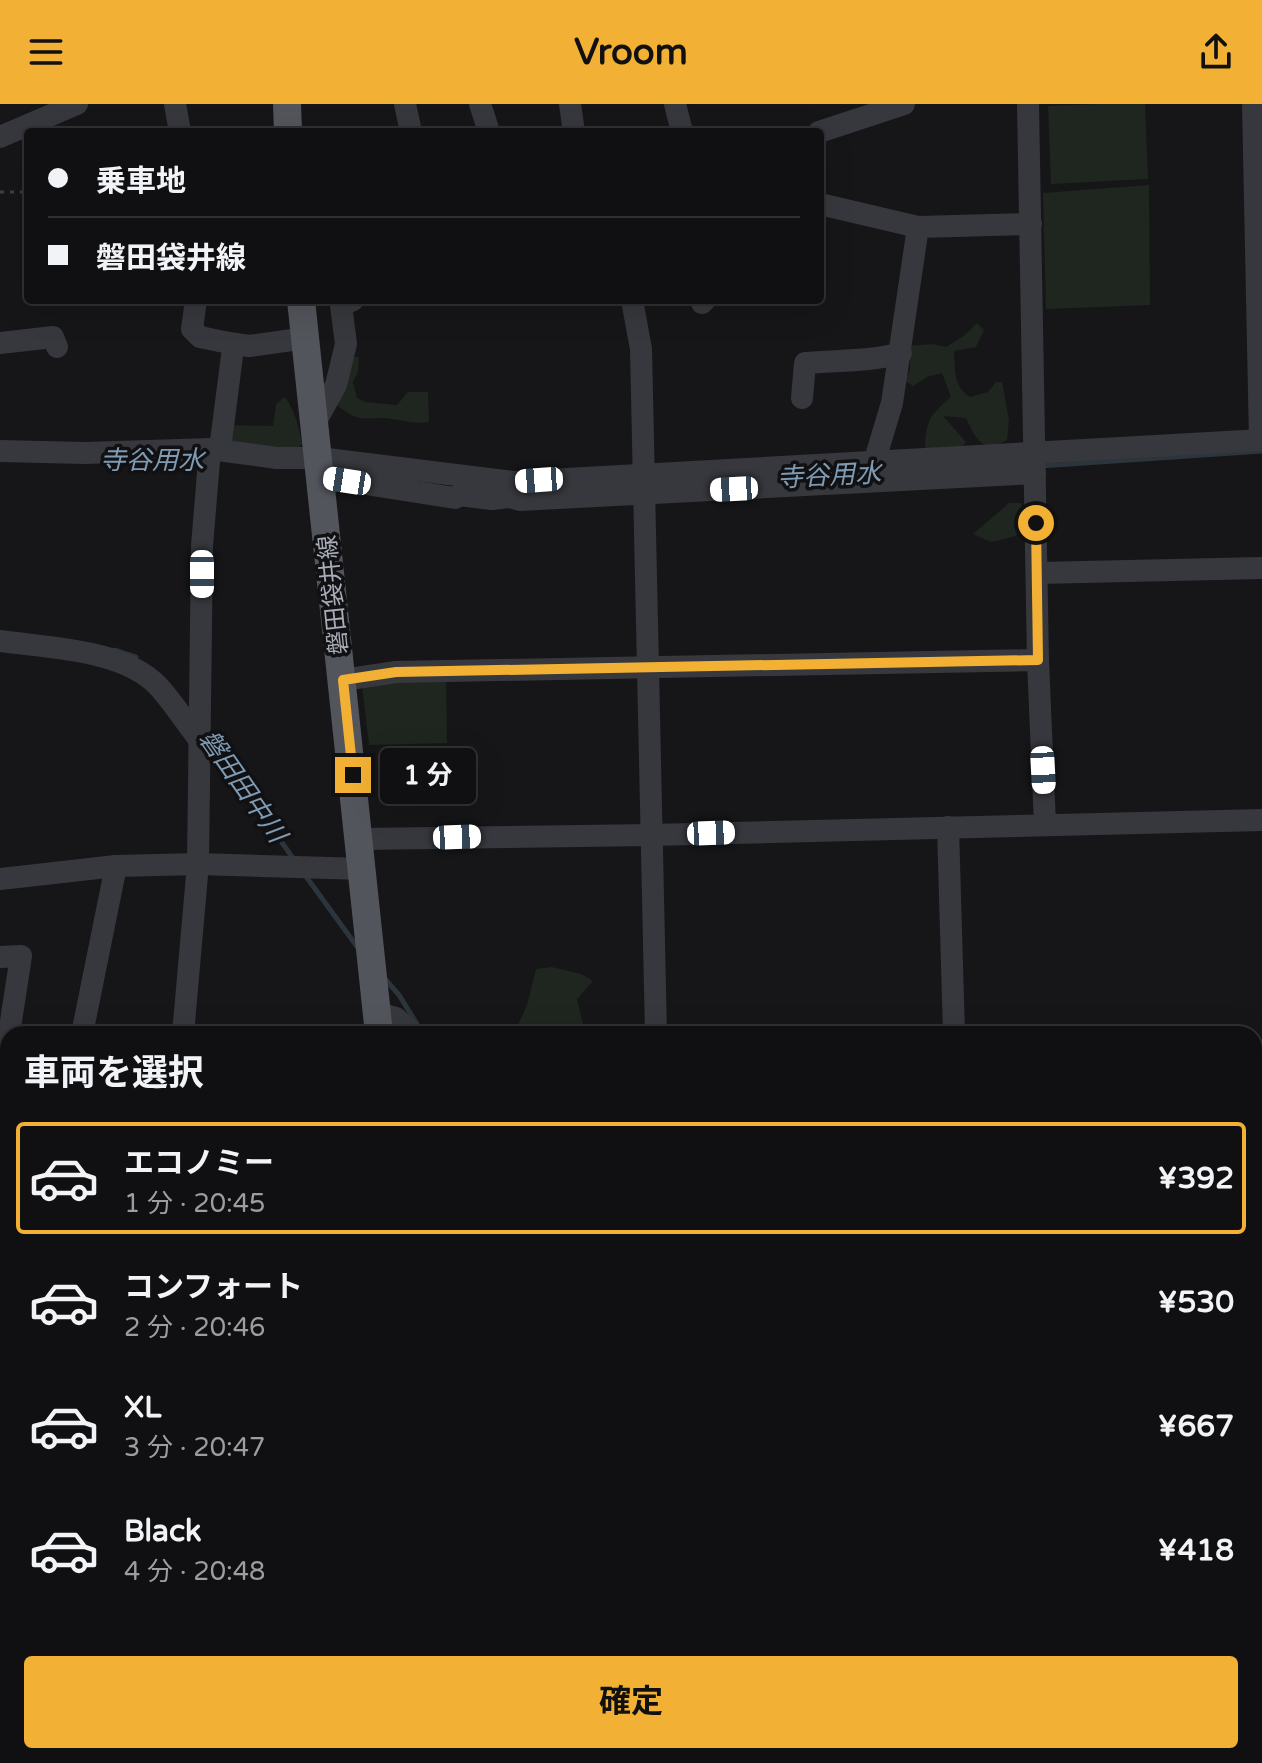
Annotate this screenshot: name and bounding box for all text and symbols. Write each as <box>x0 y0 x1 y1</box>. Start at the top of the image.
icon: menu <box>24 30 68 74</box>
icon: share <box>1194 30 1238 74</box>
text: Vroom <box>574 31 688 74</box>
text: 乗車地 <box>96 163 186 200</box>
text: 磐田袋井線 <box>96 240 246 277</box>
water label: 寺谷用水 <box>100 445 207 476</box>
water label: 寺谷用水 <box>776 457 885 494</box>
car <box>321 465 373 497</box>
car <box>514 466 564 494</box>
car <box>709 476 759 502</box>
route start <box>1018 505 1054 541</box>
street label: 磐田袋井線 <box>313 534 354 656</box>
car <box>190 550 214 598</box>
water label: 磐田田中川 <box>193 724 294 851</box>
car <box>1030 745 1056 795</box>
callout: 1 分 <box>381 747 477 803</box>
route end <box>335 757 371 793</box>
text: 1 分 <box>403 760 453 791</box>
car <box>687 820 735 846</box>
car <box>433 824 481 850</box>
text: 車両を選択 <box>24 1052 204 1095</box>
icon: car <box>28 1142 100 1214</box>
text: エコノミー <box>124 1145 274 1182</box>
text: ¥392 <box>1158 1160 1234 1197</box>
text: 1 分 · 20:45 <box>124 1188 265 1219</box>
icon: car <box>28 1266 100 1338</box>
text: コンフォート <box>124 1269 303 1306</box>
text: ¥530 <box>1158 1284 1234 1321</box>
text: 2 分 · 20:46 <box>124 1312 265 1343</box>
text: XL <box>124 1389 161 1426</box>
icon: car <box>28 1390 100 1462</box>
text: ¥667 <box>1158 1408 1234 1445</box>
text: 3 分 · 20:47 <box>124 1432 265 1463</box>
text: Black <box>124 1513 201 1550</box>
icon: car <box>28 1514 100 1586</box>
text: ¥418 <box>1158 1532 1234 1569</box>
text: 4 分 · 20:48 <box>124 1556 265 1587</box>
button: 確定 <box>24 1656 1238 1748</box>

